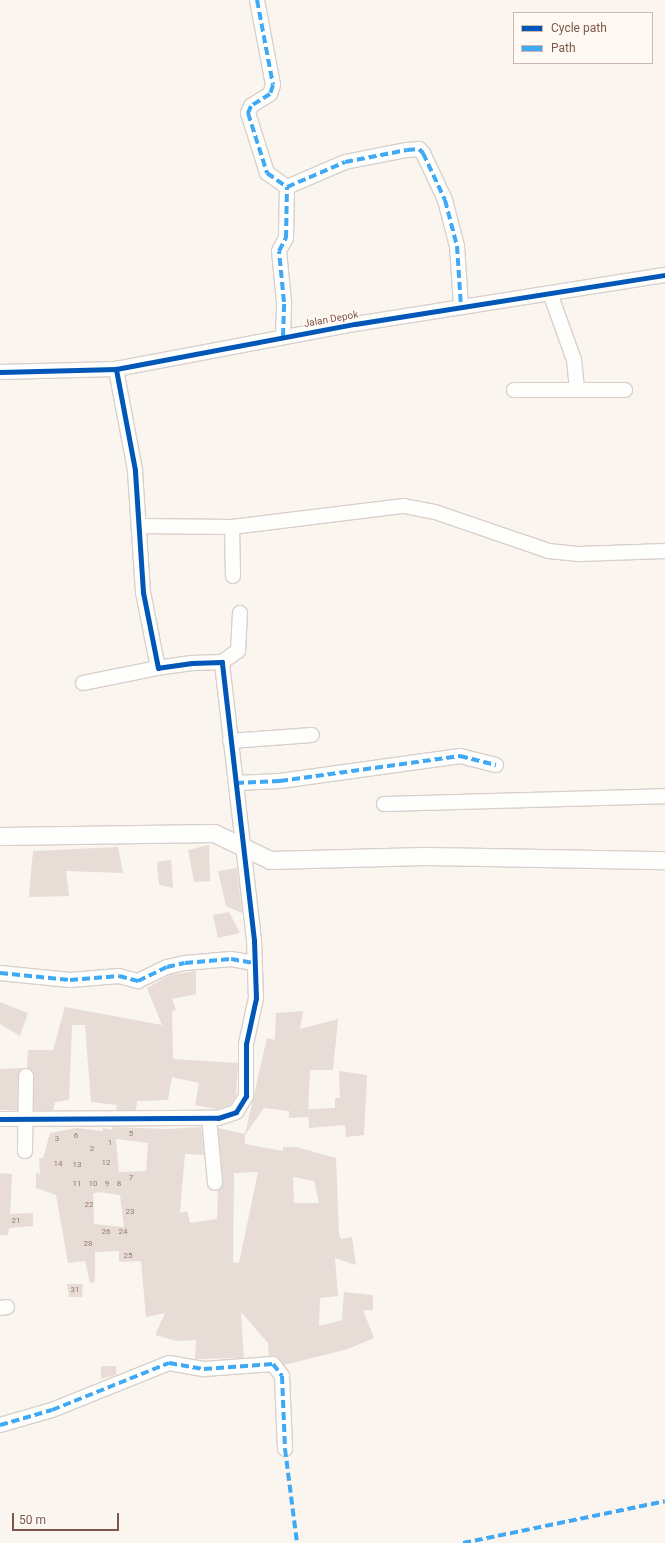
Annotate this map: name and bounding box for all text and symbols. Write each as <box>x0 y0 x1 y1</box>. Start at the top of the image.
legend <box>513 12 653 64</box>
text: Cycle path <box>551 21 607 35</box>
text: Path <box>551 41 576 55</box>
street label: Jalan Depok <box>303 308 359 330</box>
house number: 5 <box>129 1129 133 1139</box>
house number: 6 <box>74 1131 78 1141</box>
house number: 3 <box>55 1134 59 1144</box>
house number: 1 <box>108 1138 112 1148</box>
house number: 2 <box>90 1144 94 1154</box>
house number: 12 <box>102 1158 110 1168</box>
house number: 14 <box>54 1159 62 1169</box>
house number: 13 <box>73 1160 81 1170</box>
house number: 7 <box>129 1173 133 1183</box>
house number: 11 <box>73 1179 81 1189</box>
house number: 10 <box>89 1179 97 1189</box>
house number: 9 <box>105 1179 109 1189</box>
house number: 8 <box>117 1179 121 1189</box>
house number: 22 <box>85 1200 93 1210</box>
house number: 23 <box>126 1207 134 1217</box>
house number: 21 <box>12 1216 20 1226</box>
house number: 26 <box>102 1227 110 1237</box>
house number: 24 <box>119 1227 127 1237</box>
house number: 28 <box>84 1239 92 1249</box>
house number: 25 <box>124 1251 132 1261</box>
house number: 31 <box>71 1285 79 1295</box>
scale bar <box>14 1505 121 1531</box>
text: 50 m <box>19 1513 46 1527</box>

